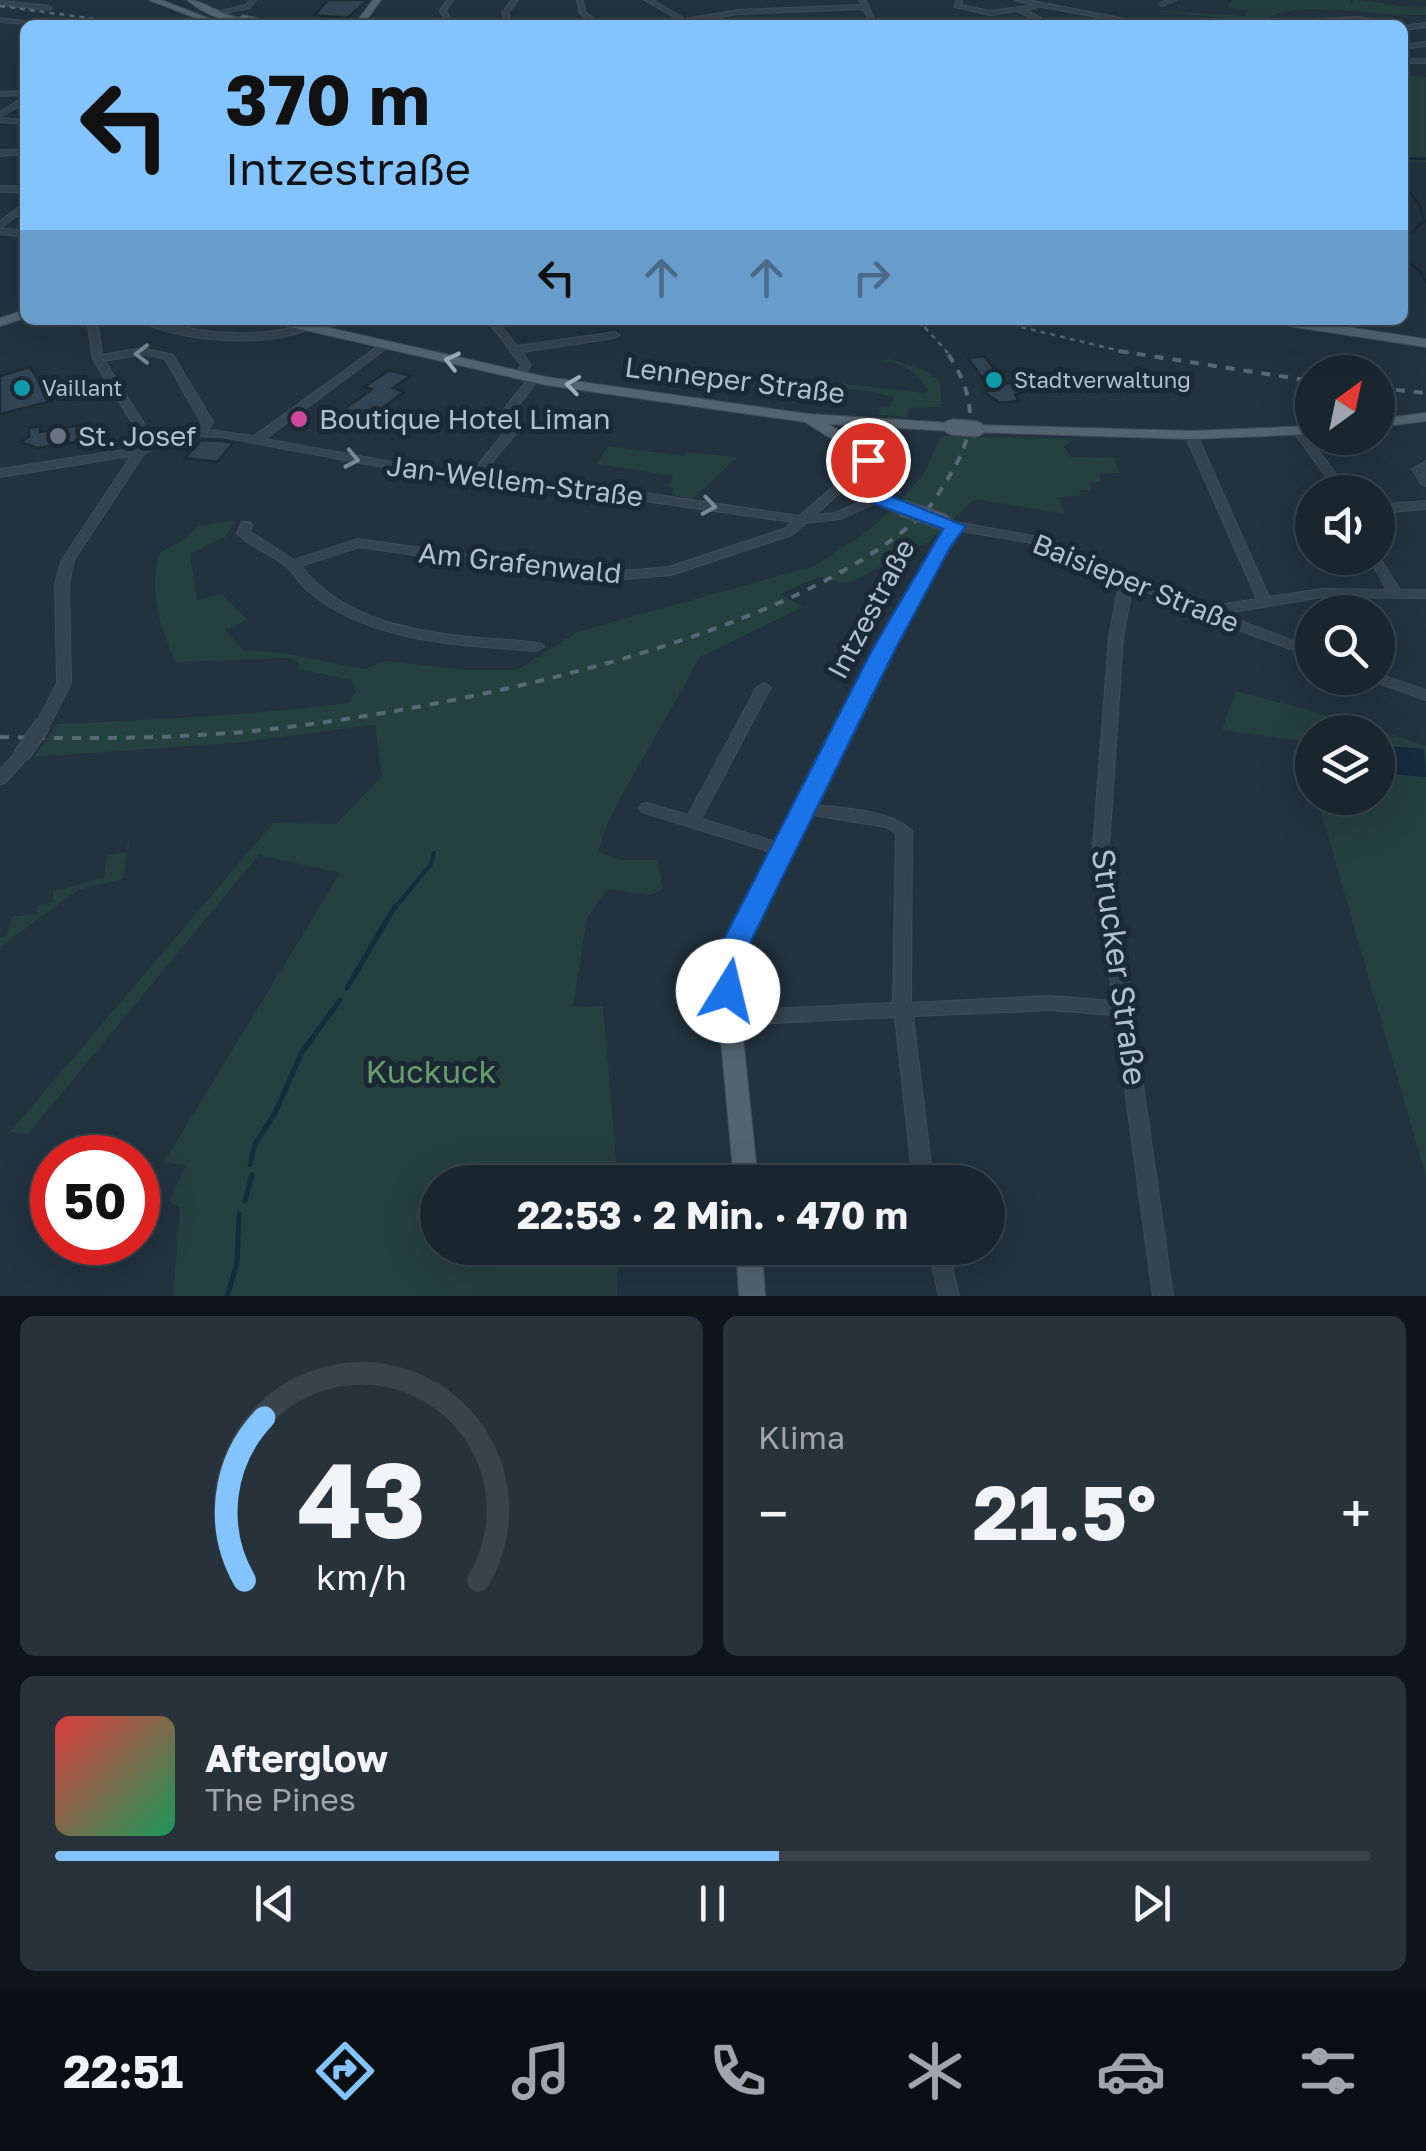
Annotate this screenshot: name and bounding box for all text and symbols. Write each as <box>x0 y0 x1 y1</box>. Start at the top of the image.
text: 370 m <box>225 56 430 140</box>
icon: left <box>60 60 190 190</box>
text: Intzestraße <box>225 141 471 195</box>
icon: left <box>529 250 584 305</box>
icon: ahead <box>634 250 689 305</box>
icon: ahead <box>739 250 794 305</box>
icon: right <box>844 250 899 305</box>
one-way arrow <box>134 343 149 365</box>
street label: Lenneper Straße <box>623 350 847 409</box>
one-way arrow <box>443 352 460 373</box>
north arrow <box>1295 355 1395 455</box>
map controls <box>1295 355 1395 815</box>
place label: Stadtverwaltung <box>1014 366 1191 393</box>
marker: Stadtverwaltung <box>983 369 1005 391</box>
place label: Vaillant <box>42 374 122 401</box>
one-way arrow <box>565 375 581 396</box>
marker: Vaillant <box>11 377 33 399</box>
place label: Boutique Hotel Liman <box>319 402 610 435</box>
marker: Boutique Hotel Liman <box>288 408 310 430</box>
pin <box>826 418 911 503</box>
place label: St. Josef <box>78 419 196 452</box>
marker: St. Josef <box>47 425 69 447</box>
icon: arrive <box>841 433 896 488</box>
one-way arrow <box>343 447 360 468</box>
street label: Jan-Wellem-Straße <box>385 448 645 513</box>
button: sound <box>1295 475 1395 575</box>
one-way arrow <box>700 495 717 516</box>
street label: Baisieper Straße <box>1028 526 1244 639</box>
street label: Intzestraße <box>820 533 921 684</box>
street label: Am Grafenwald <box>417 535 623 590</box>
button: search <box>1295 595 1395 695</box>
button: layers <box>1295 715 1395 815</box>
street label: Strucker Straße <box>1085 846 1155 1088</box>
position arrow <box>676 939 780 1043</box>
park label: Kuckuck <box>365 1052 497 1090</box>
speed limit sign: 50 <box>30 1135 160 1265</box>
text: 22:53 · 2 Min. · 470 m <box>517 1192 908 1237</box>
text: Klima <box>758 1418 845 1456</box>
text: 43 <box>297 1436 426 1561</box>
text: 21.5° <box>973 1466 1156 1557</box>
text: − <box>758 1480 788 1546</box>
text: + <box>1341 1480 1371 1546</box>
text: km/h <box>316 1555 407 1598</box>
text: Afterglow <box>205 1735 388 1780</box>
text: The Pines <box>205 1780 356 1818</box>
icon: previous <box>247 1876 302 1931</box>
icon: pause <box>685 1876 740 1931</box>
icon: next <box>1124 1876 1179 1931</box>
icon: directions <box>310 2036 380 2106</box>
icon: music <box>506 2036 576 2106</box>
icon: phone <box>703 2036 773 2106</box>
icon: climate <box>900 2036 970 2106</box>
icon: car <box>1096 2036 1166 2106</box>
icon: filters <box>1293 2036 1363 2106</box>
text: 22:51 <box>63 2044 183 2098</box>

